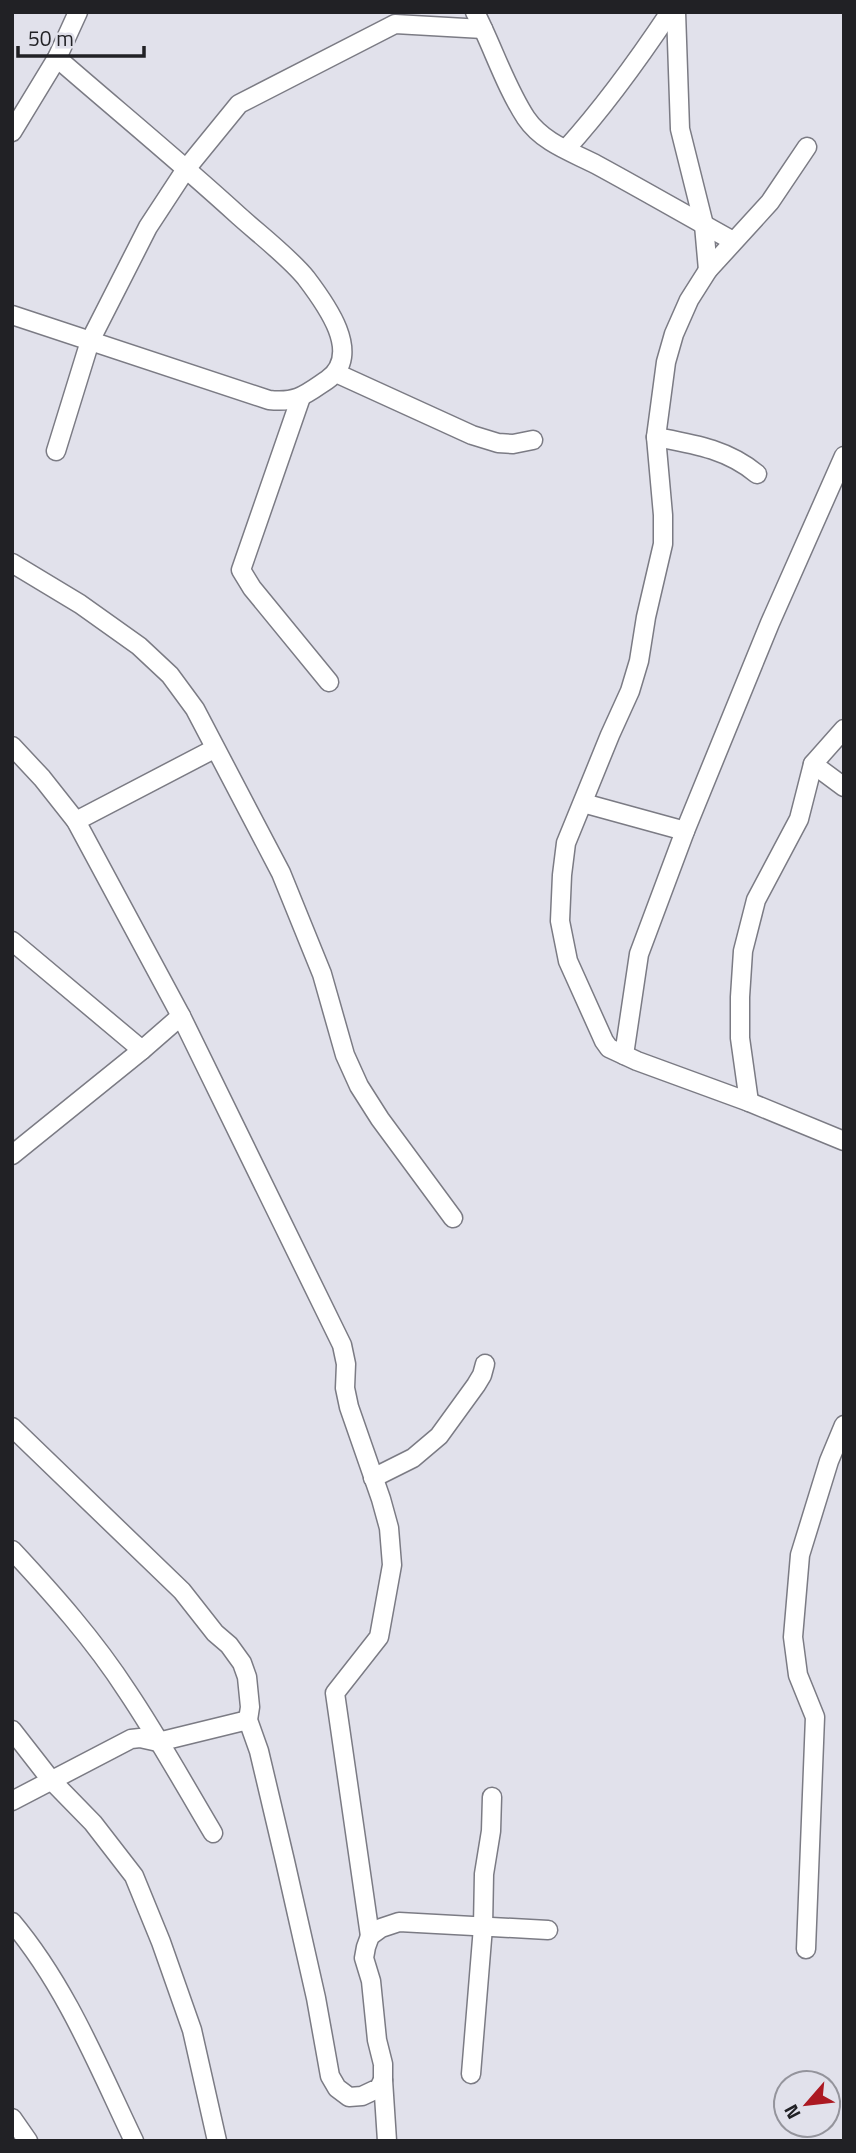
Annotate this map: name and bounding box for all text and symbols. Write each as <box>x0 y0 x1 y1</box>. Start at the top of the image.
scale bar <box>18 14 144 58</box>
text: 50 m <box>28 22 74 54</box>
north arrow <box>772 2069 842 2139</box>
text: N <box>776 2100 807 2125</box>

